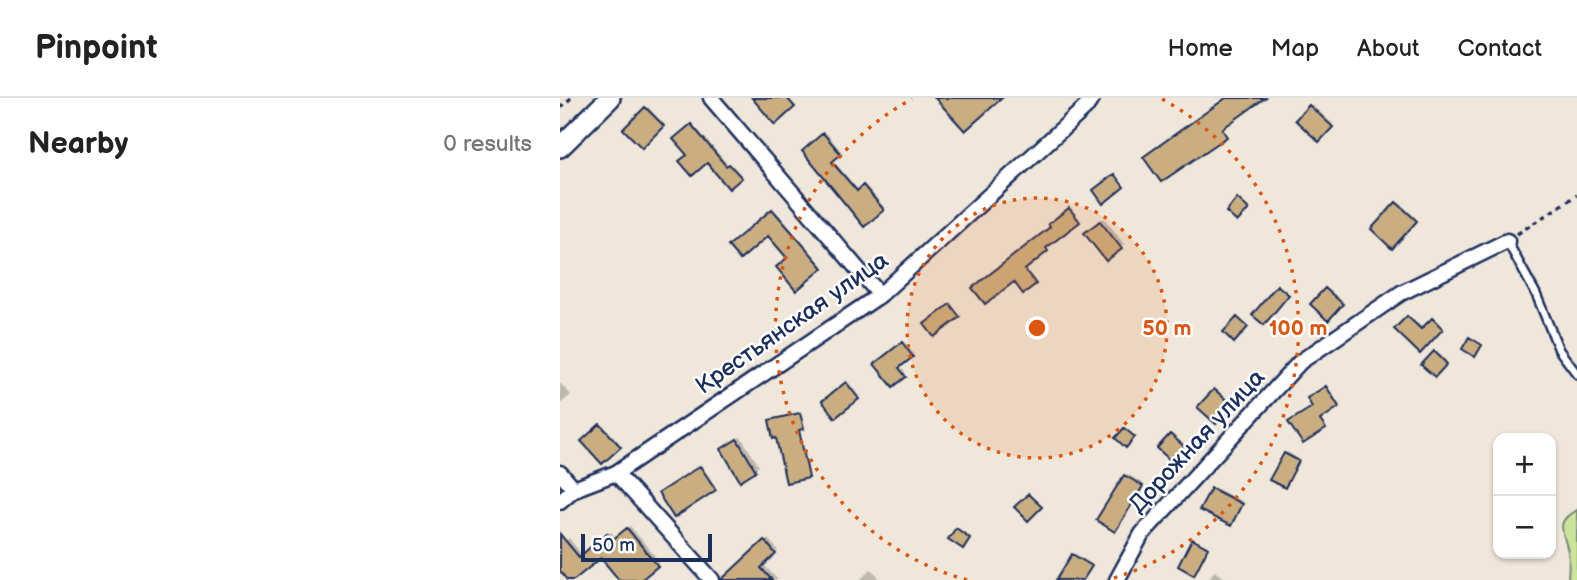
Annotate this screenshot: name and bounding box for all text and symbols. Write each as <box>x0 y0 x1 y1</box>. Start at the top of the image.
text: Pinpoint <box>35 28 157 68</box>
text: Home <box>1168 34 1233 63</box>
text: Map <box>1271 34 1319 63</box>
text: About <box>1357 34 1419 63</box>
text: Contact <box>1457 34 1542 63</box>
text: Nearby <box>28 126 128 162</box>
text: 0 results <box>443 130 532 158</box>
street label: Крестьянская улица <box>690 246 894 400</box>
centre of rings <box>1025 316 1049 340</box>
text: 50 m <box>1143 316 1191 341</box>
text: 100 m <box>1269 316 1327 341</box>
street label: Дорожная улица <box>1123 363 1271 519</box>
map controls <box>1493 433 1556 559</box>
button: + <box>1493 433 1556 496</box>
button: − <box>1493 496 1556 559</box>
scale bar <box>581 531 712 563</box>
text: 50 m <box>592 534 635 557</box>

